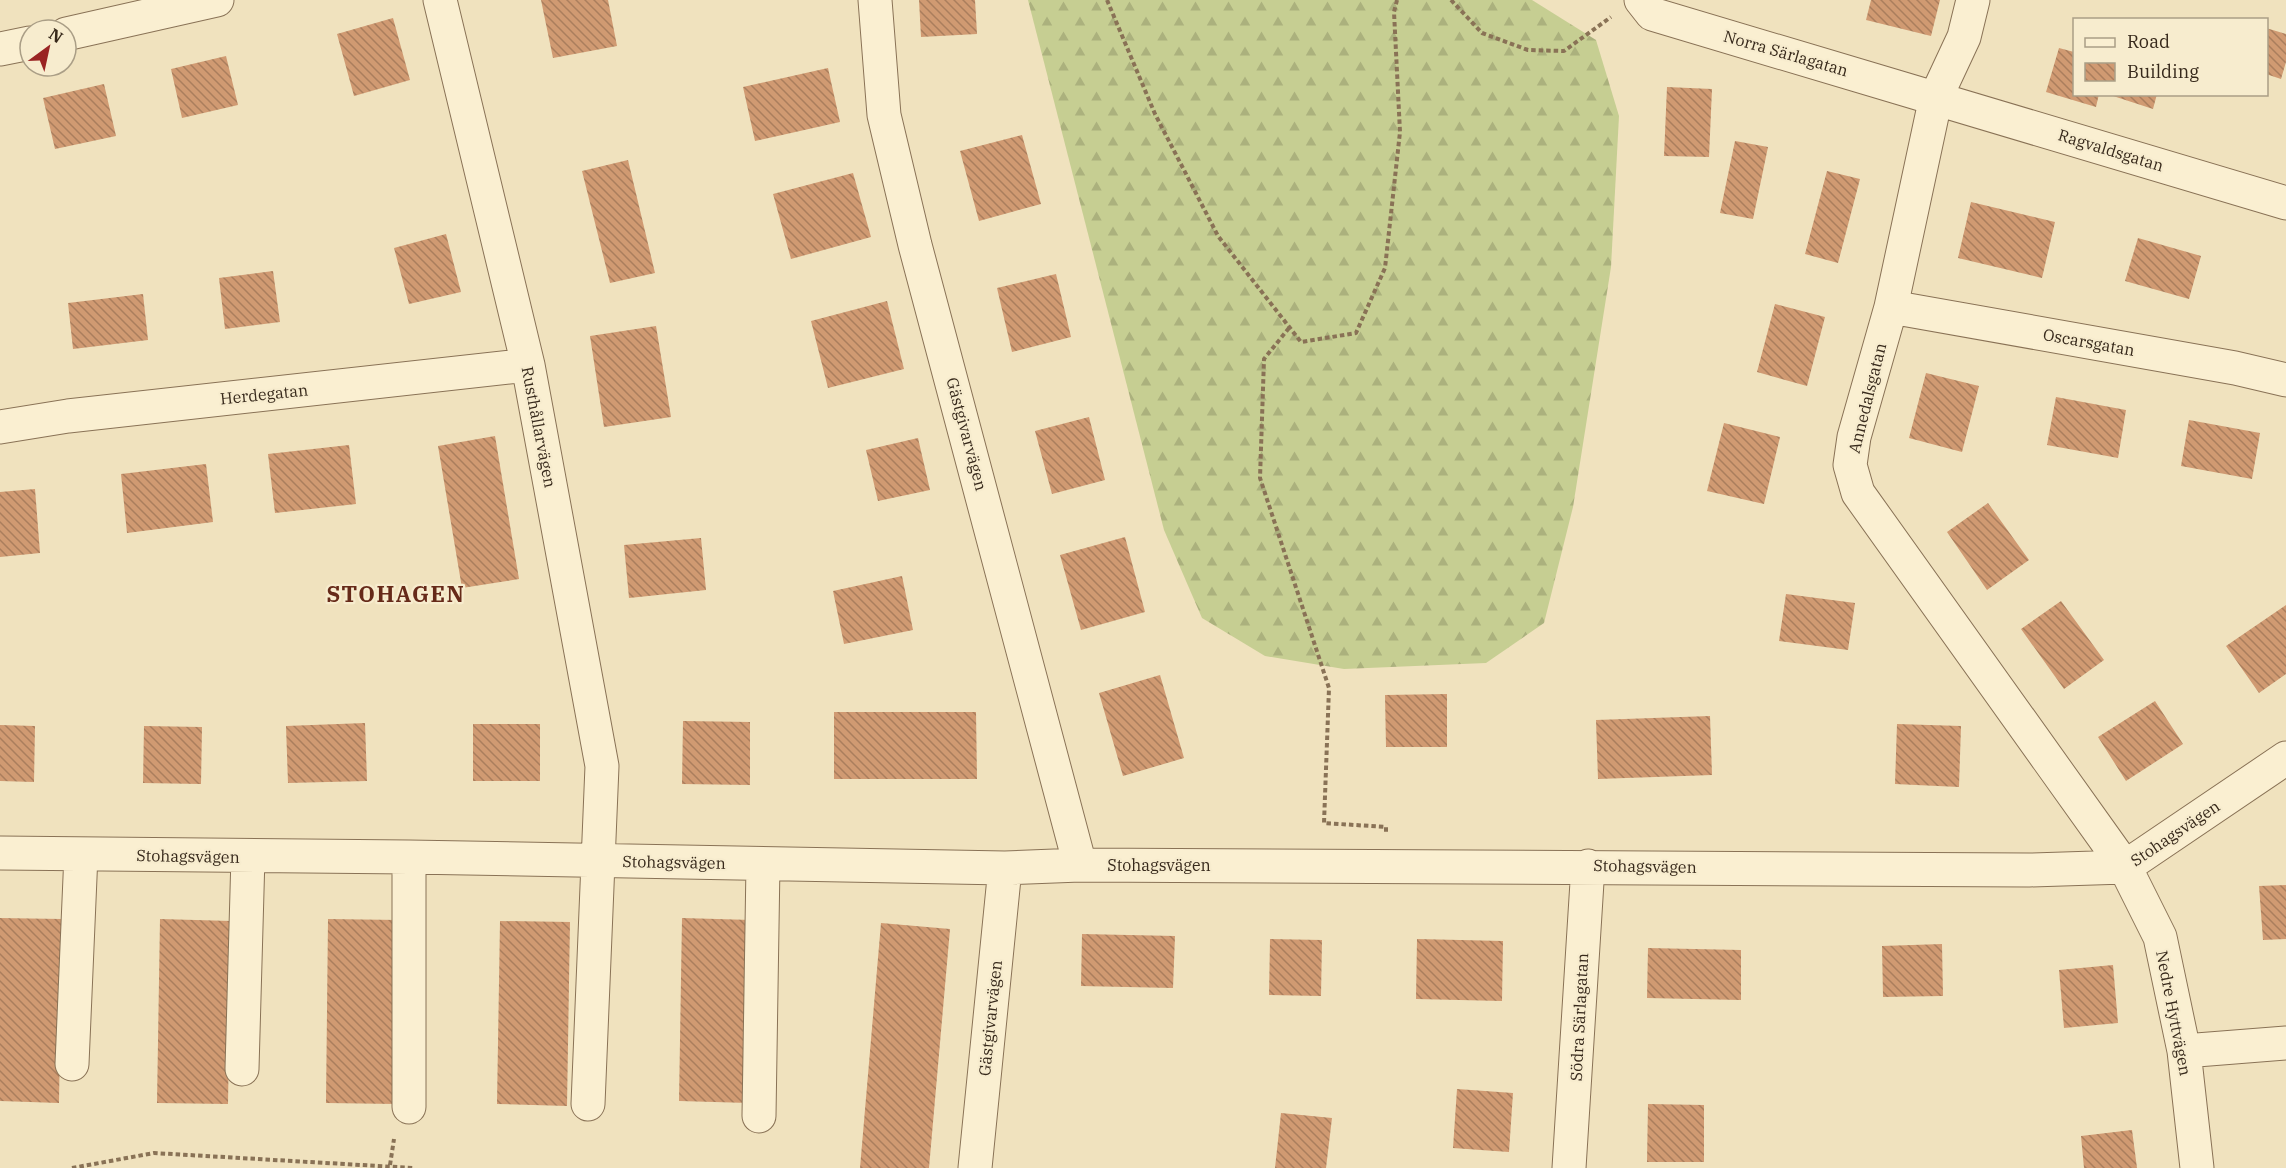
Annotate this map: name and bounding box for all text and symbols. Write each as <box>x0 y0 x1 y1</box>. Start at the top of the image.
north arrow <box>18 18 78 78</box>
legend <box>2073 18 2268 96</box>
text: N <box>45 24 67 47</box>
street label: Norra Särlagatan <box>1721 26 1851 80</box>
text: Road <box>2127 30 2170 53</box>
text: Building <box>2127 60 2199 83</box>
street label: Ragvaldsgatan <box>2056 124 2166 176</box>
street label: Oscarsgatan <box>2042 324 2136 360</box>
street label: Annedalsgatan <box>1844 341 1890 455</box>
street label: Rusthållarvägen <box>517 365 561 489</box>
street label: Gästgivarvägen <box>942 375 992 493</box>
street label: Herdegatan <box>219 379 309 409</box>
district label: STOHAGEN <box>327 579 465 608</box>
street label: Stohagsvägen <box>2126 796 2224 870</box>
street label: Stohagsvägen <box>136 845 240 867</box>
street label: Stohagsvägen <box>622 851 726 873</box>
street label: Stohagsvägen <box>1107 855 1211 875</box>
street label: Stohagsvägen <box>1593 855 1697 877</box>
street label: Nedre Hyttvägen <box>2152 949 2196 1077</box>
street label: Södra Särlagatan <box>1566 952 1592 1082</box>
street label: Gästgivarvägen <box>974 959 1006 1077</box>

